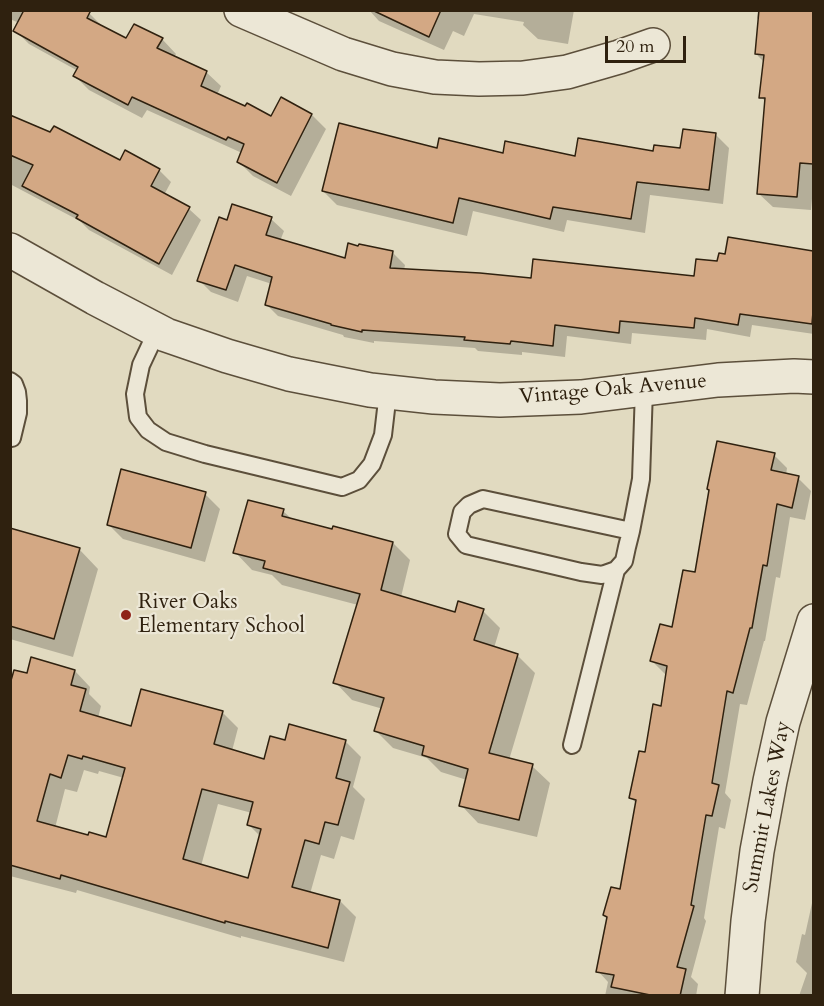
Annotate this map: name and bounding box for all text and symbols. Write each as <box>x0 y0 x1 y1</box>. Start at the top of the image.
scale bar <box>608 24 689 62</box>
text: 20 m <box>616 34 655 59</box>
street label: Vintage Oak Avenue <box>518 369 708 411</box>
place label: River Oaks Elementary School <box>138 590 305 640</box>
marker: River Oaks Elementary School <box>119 608 133 622</box>
street label: Summit Lakes Way <box>739 719 797 895</box>

